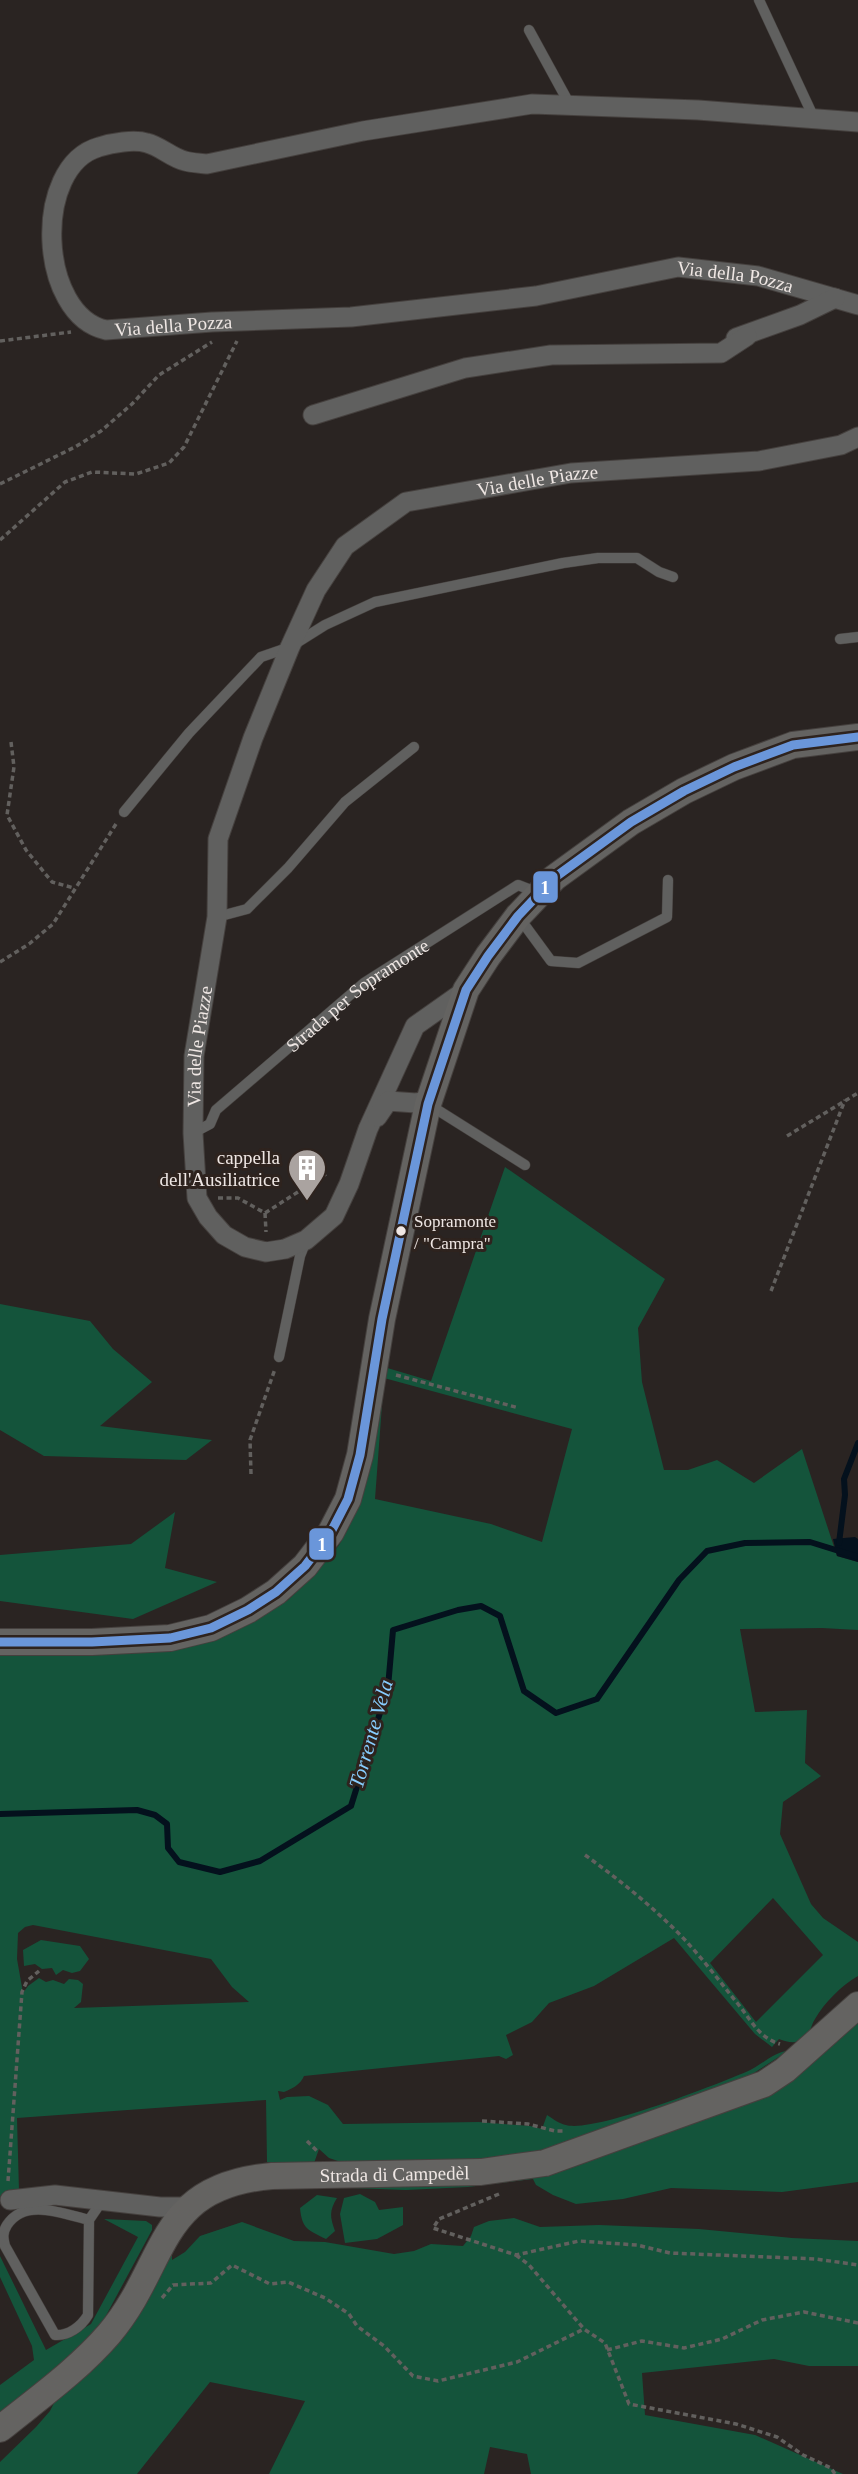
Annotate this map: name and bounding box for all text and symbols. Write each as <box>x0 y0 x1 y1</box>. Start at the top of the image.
street label: Via della Pozza <box>676 256 797 296</box>
street label: Via della Pozza <box>114 311 233 340</box>
street label: Via delle Piazze <box>475 461 599 500</box>
line badge: 1 <box>532 870 559 904</box>
text: 1 <box>540 877 550 898</box>
street label: Strada per Sopramonte <box>282 934 433 1056</box>
street label: Via delle Piazze <box>183 984 216 1107</box>
place label: cappella dell'Ausiliatrice <box>159 1147 281 1190</box>
building icon: cappella dell'Ausiliatrice <box>286 1147 328 1202</box>
place label: Sopramonte / "Campra" <box>414 1212 496 1253</box>
marker: Sopramonte / "Campra" <box>394 1224 408 1238</box>
line badge: 1 <box>308 1527 335 1561</box>
text: 1 <box>317 1534 327 1555</box>
water label: Torrente Vela <box>344 1677 398 1791</box>
street label: Strada di Campedèl <box>319 2162 470 2186</box>

